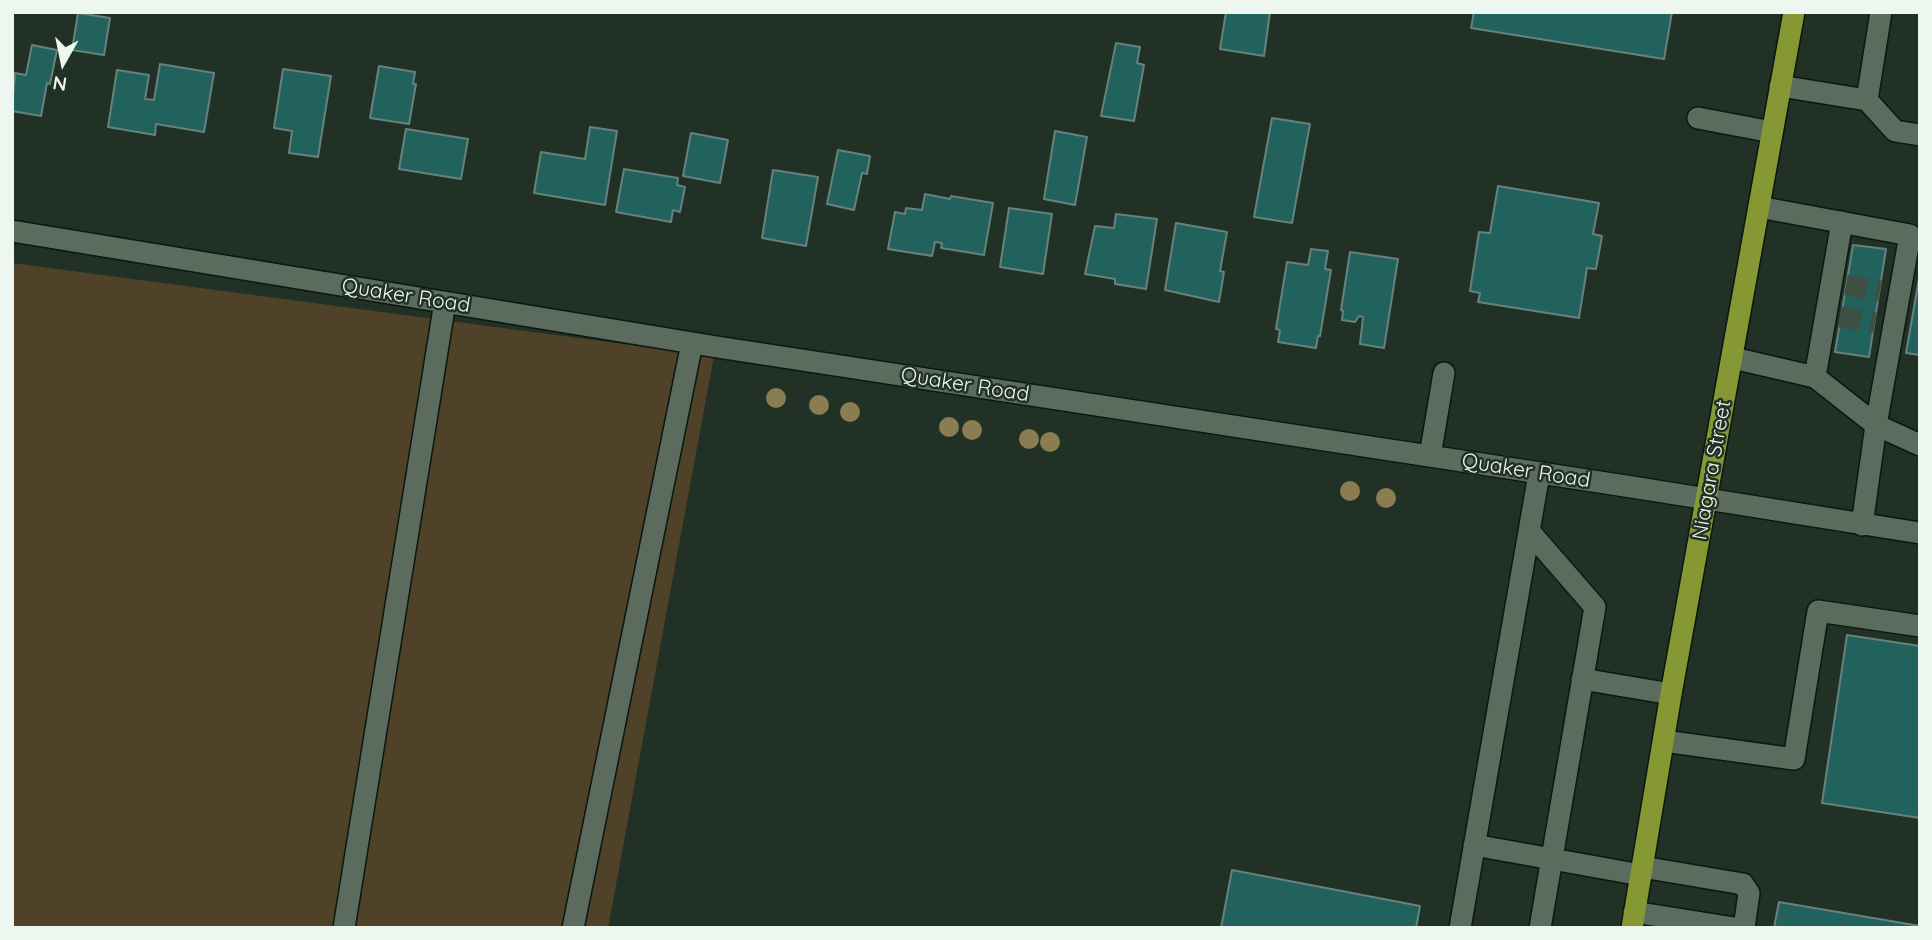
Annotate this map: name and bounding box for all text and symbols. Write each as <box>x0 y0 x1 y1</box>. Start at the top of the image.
north arrow <box>28 28 98 98</box>
text: N <box>51 71 68 97</box>
street label: Quaker Road <box>340 273 472 319</box>
street label: Quaker Road <box>899 362 1031 408</box>
street label: Niagara Street <box>1687 398 1737 542</box>
street label: Quaker Road <box>1460 448 1592 494</box>

